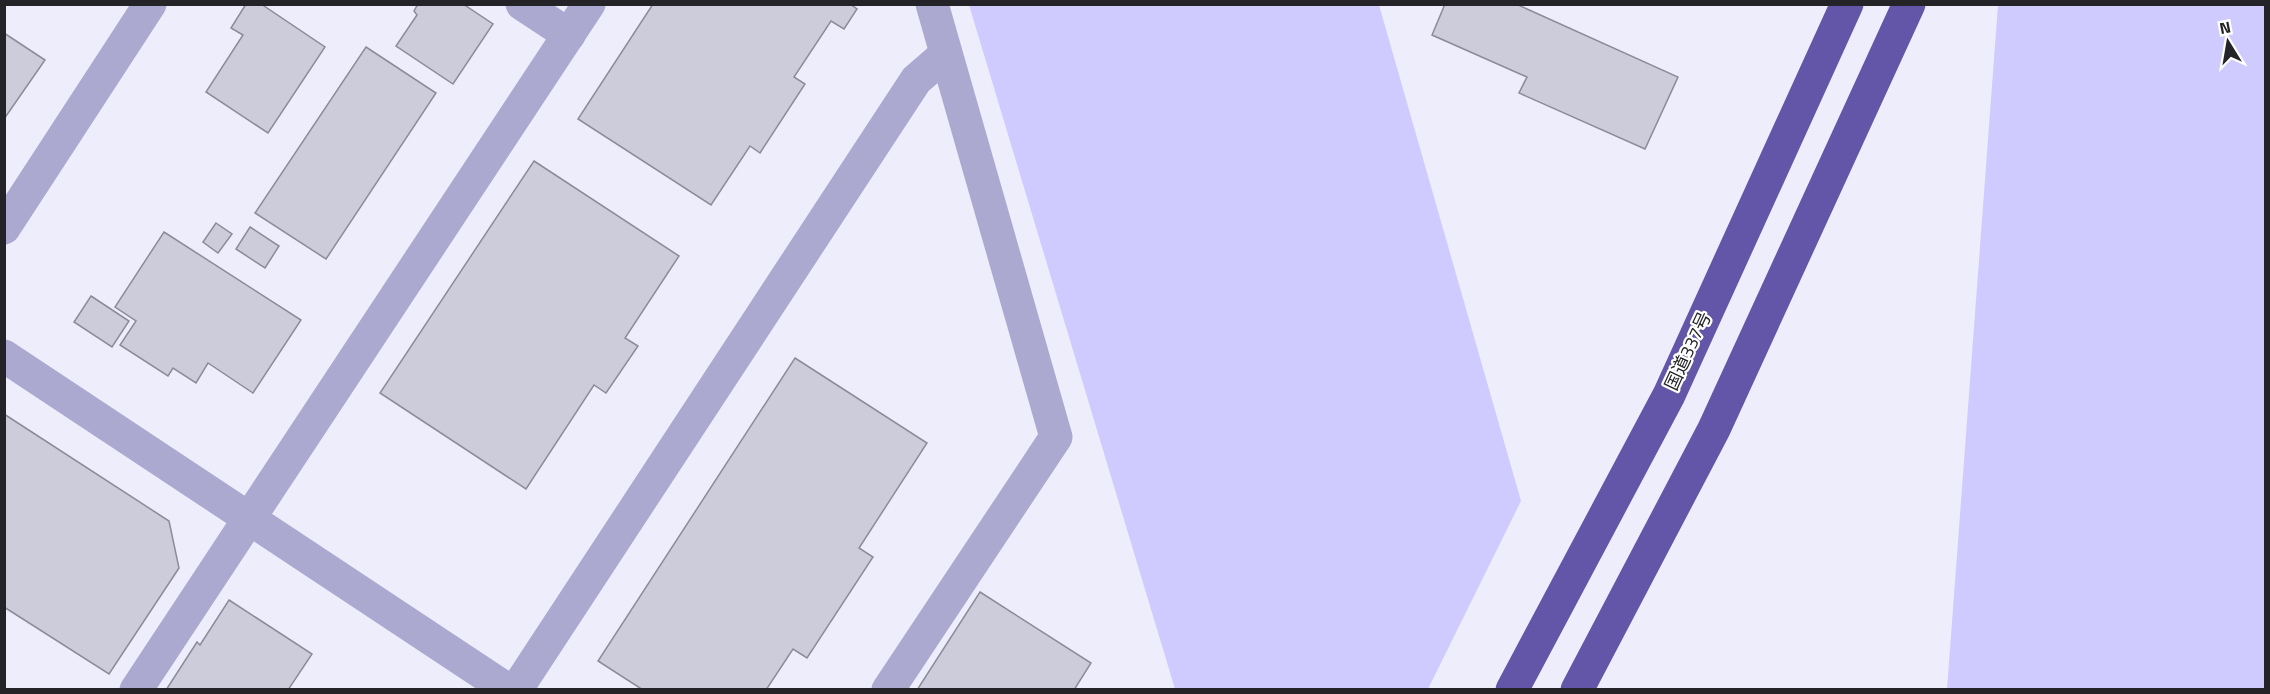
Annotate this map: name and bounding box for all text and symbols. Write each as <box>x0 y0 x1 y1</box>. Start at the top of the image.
north arrow <box>2198 12 2258 72</box>
text: N <box>2217 14 2233 40</box>
street label: 国道337号 <box>1658 307 1718 395</box>

